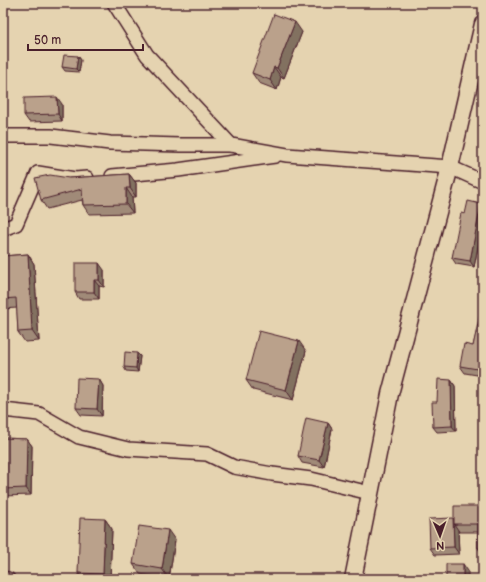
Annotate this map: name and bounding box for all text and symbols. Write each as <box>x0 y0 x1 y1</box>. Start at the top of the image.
scale bar <box>28 26 143 52</box>
text: 50 m <box>34 33 61 48</box>
north arrow <box>420 516 460 556</box>
text: N <box>436 539 445 552</box>

